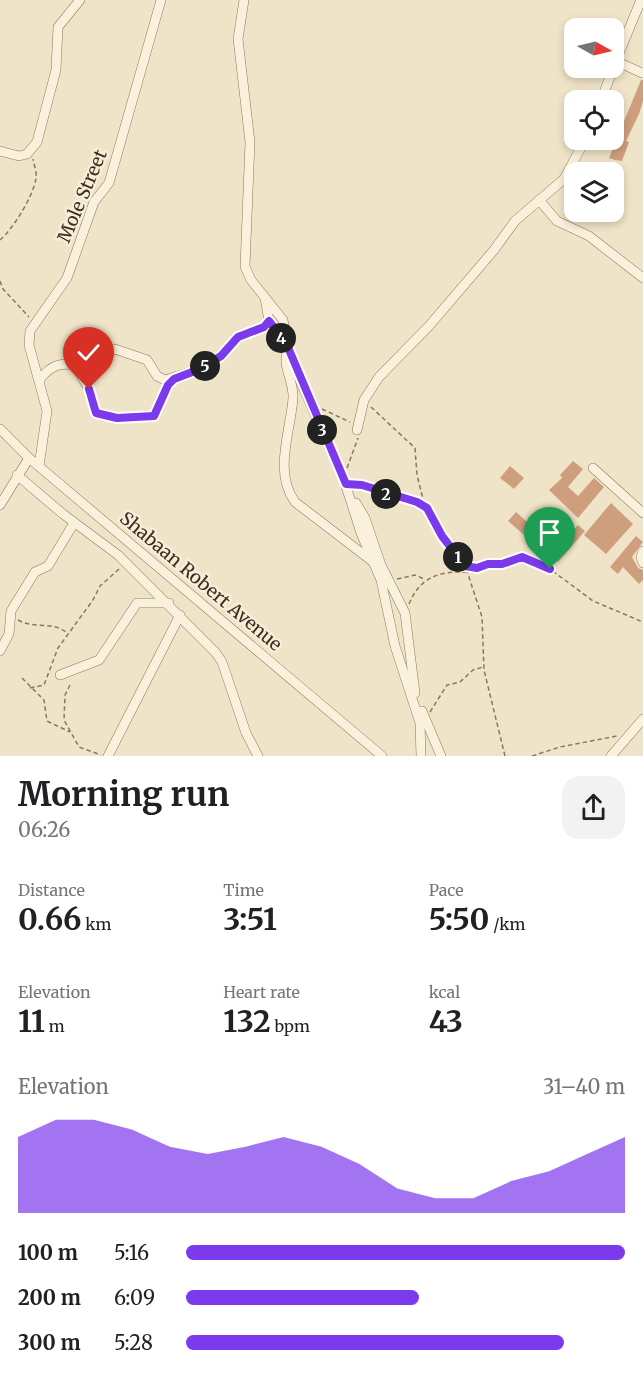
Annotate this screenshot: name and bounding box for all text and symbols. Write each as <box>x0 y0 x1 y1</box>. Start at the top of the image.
north arrow <box>564 18 624 78</box>
map controls <box>564 18 624 222</box>
button: locate <box>564 90 624 150</box>
street label: Mole Street <box>52 146 112 246</box>
button: layers <box>564 162 624 222</box>
pin: 4 <box>266 323 296 353</box>
pin <box>63 327 114 389</box>
text: 4 <box>276 328 286 348</box>
icon: check <box>72 336 105 369</box>
pin: 5 <box>190 351 220 381</box>
text: 5 <box>200 356 210 376</box>
pin: 3 <box>307 415 337 445</box>
text: 3 <box>317 420 327 440</box>
pin: 2 <box>371 479 401 509</box>
text: 2 <box>381 484 391 504</box>
street label: Shabaan Robert Avenue <box>115 506 287 656</box>
pin <box>524 507 575 569</box>
icon: arrive <box>533 516 566 549</box>
pin: 1 <box>443 542 473 572</box>
text: 1 <box>454 547 462 567</box>
text: Morning run <box>18 774 229 815</box>
button: share <box>562 776 625 839</box>
text: 06:26 <box>18 817 70 842</box>
text: Distance <box>18 880 85 900</box>
text: Time <box>223 880 264 900</box>
text: Pace <box>429 880 464 900</box>
text: 0.66 <box>18 900 82 938</box>
text: 3:51 <box>223 900 277 938</box>
text: 5:50 <box>429 900 489 938</box>
text: km <box>82 914 111 934</box>
text: /km <box>489 914 525 934</box>
text: Elevation <box>18 982 91 1002</box>
text: Heart rate <box>223 982 300 1002</box>
text: kcal <box>429 982 460 1002</box>
text: 11 <box>18 1002 45 1040</box>
text: 132 <box>223 1002 271 1040</box>
text: 43 <box>429 1002 463 1040</box>
text: m <box>45 1016 65 1036</box>
text: bpm <box>271 1016 310 1036</box>
text: Elevation <box>18 1074 109 1099</box>
text: 31–40 m <box>543 1074 625 1099</box>
text: 100 m <box>18 1240 78 1265</box>
text: 5:16 <box>114 1240 149 1265</box>
text: 200 m <box>18 1285 81 1310</box>
text: 6:09 <box>114 1285 155 1310</box>
text: 300 m <box>18 1330 81 1355</box>
text: 5:28 <box>114 1330 153 1355</box>

